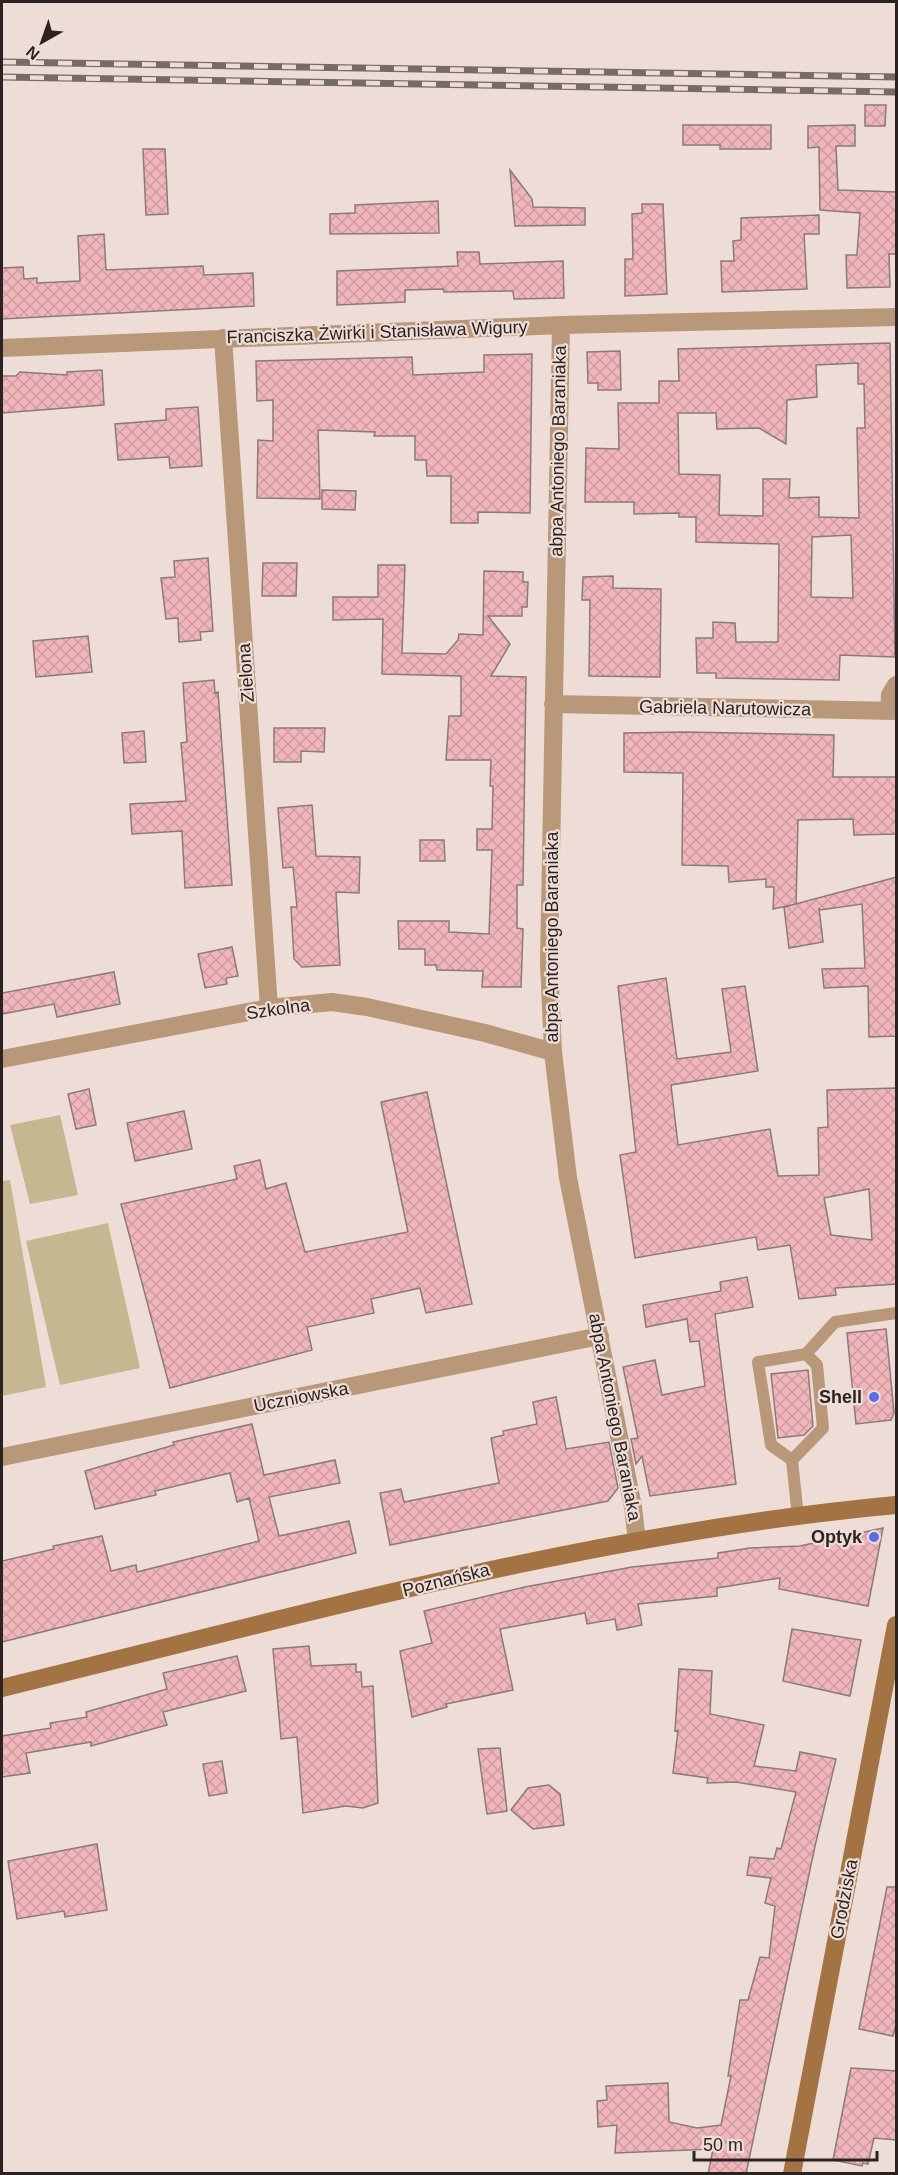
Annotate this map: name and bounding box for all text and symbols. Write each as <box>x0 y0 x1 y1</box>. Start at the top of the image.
north arrow <box>12 12 72 72</box>
text: N <box>23 43 43 63</box>
street label: Franciszka Żwirki i Stanisława Wigury <box>226 317 528 347</box>
street label: abpa Antoniego Baraniaka <box>546 344 570 557</box>
street label: Zielona <box>234 642 258 703</box>
street label: Gabriela Narutowicza <box>639 696 812 720</box>
street label: abpa Antoniego Baraniaka <box>542 830 562 1043</box>
street label: Szkolna <box>245 995 312 1023</box>
street label: abpa Antoniego Baraniaka <box>585 1311 645 1524</box>
street label: Uczniowska <box>252 1378 351 1416</box>
place label: Shell <box>819 1387 862 1407</box>
marker: Shell <box>867 1390 881 1404</box>
place label: Optyk <box>811 1527 863 1547</box>
marker: Optyk <box>867 1530 881 1544</box>
street label: Poznańska <box>400 1559 493 1600</box>
street label: Grodziska <box>826 1856 862 1941</box>
scale bar <box>694 2124 877 2162</box>
text: 50 m <box>703 2135 743 2155</box>

